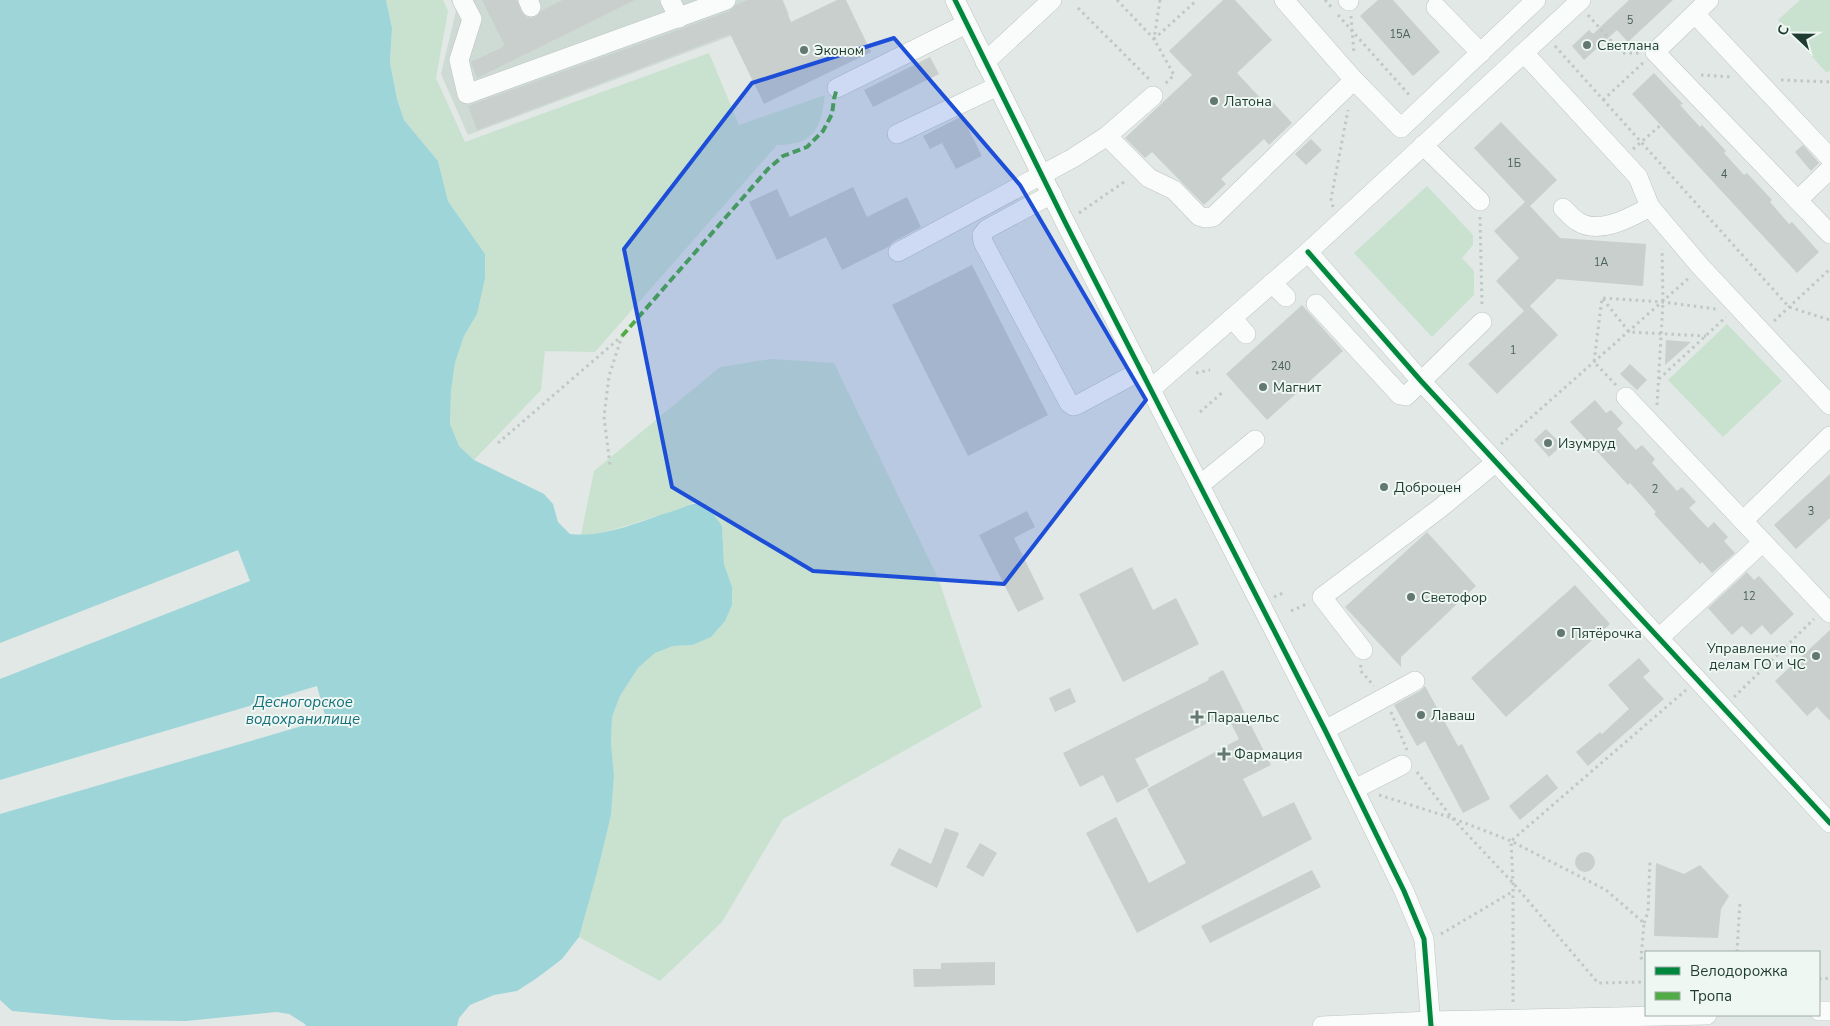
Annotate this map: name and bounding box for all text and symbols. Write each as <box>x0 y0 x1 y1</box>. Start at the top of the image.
north arrow <box>1770 10 1820 60</box>
house number: 5 <box>1627 13 1634 28</box>
text: С <box>1773 22 1794 38</box>
house number: 15А <box>1389 27 1411 42</box>
place label: Светлана <box>1597 36 1659 55</box>
marker: Светлана <box>1581 39 1593 51</box>
place label: Эконом <box>814 41 864 60</box>
marker: Эконом <box>798 44 810 56</box>
place label: Латона <box>1224 92 1272 111</box>
marker: Латона <box>1208 95 1220 107</box>
house number: 1Б <box>1507 156 1521 171</box>
house number: 4 <box>1721 167 1728 182</box>
house number: 1А <box>1594 255 1608 270</box>
house number: 1 <box>1510 343 1516 358</box>
house number: 240 <box>1271 359 1291 374</box>
place label: Магнит <box>1273 378 1322 397</box>
marker: Магнит <box>1257 381 1269 393</box>
place label: Изумруд <box>1558 434 1616 453</box>
marker: Изумруд <box>1542 437 1554 449</box>
place label: Доброцен <box>1394 478 1461 497</box>
marker: Доброцен <box>1378 481 1390 493</box>
house number: 2 <box>1652 482 1658 497</box>
house number: 3 <box>1808 504 1814 519</box>
place label: Светофор <box>1421 588 1487 607</box>
house number: 12 <box>1742 589 1756 604</box>
marker: Светофор <box>1405 591 1417 603</box>
place label: Пятёрочка <box>1571 624 1642 643</box>
marker: Пятёрочка <box>1555 627 1567 639</box>
place label: Управление по делам ГО и ЧС <box>1706 639 1806 674</box>
marker: Управление по делам ГО и ЧС <box>1810 650 1822 662</box>
water label: Десногорское водохранилище <box>246 692 360 729</box>
place label: Лаваш <box>1431 706 1475 725</box>
place label: Парацельс <box>1207 708 1279 727</box>
marker: Лаваш <box>1415 709 1427 721</box>
marker: Парацельс <box>1191 711 1203 723</box>
place label: Фармация <box>1234 745 1303 764</box>
marker: Фармация <box>1218 748 1230 760</box>
legend <box>1645 951 1820 1016</box>
text: Велодорожка <box>1690 961 1788 981</box>
text: Тропа <box>1690 986 1732 1006</box>

